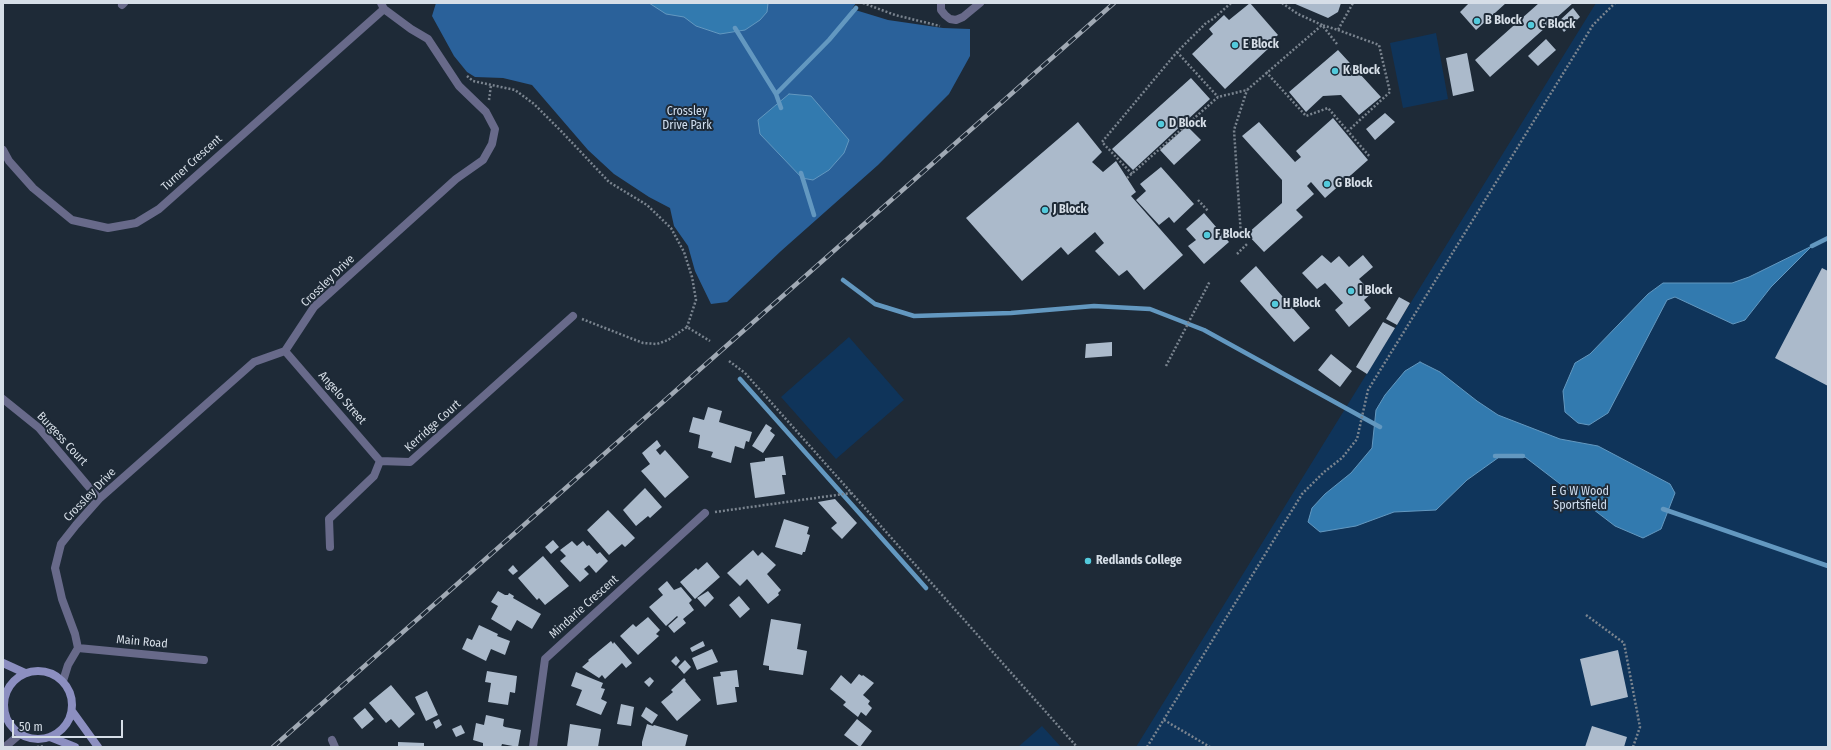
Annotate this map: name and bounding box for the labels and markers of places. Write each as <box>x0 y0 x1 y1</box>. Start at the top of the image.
place label: B Block <box>1485 14 1522 28</box>
marker: B Block <box>1472 16 1482 26</box>
place label: C Block <box>1539 18 1575 32</box>
marker: C Block <box>1526 20 1536 30</box>
place label: E Block <box>1243 38 1279 52</box>
marker: E Block <box>1230 40 1240 50</box>
place label: K Block <box>1343 64 1380 78</box>
marker: K Block <box>1330 66 1340 76</box>
place label: D Block <box>1169 117 1206 131</box>
marker: D Block <box>1156 119 1166 129</box>
place label: G Block <box>1335 177 1372 191</box>
marker: G Block <box>1322 179 1332 189</box>
place label: J Block <box>1053 203 1087 217</box>
marker: J Block <box>1040 205 1050 215</box>
place label: F Block <box>1215 228 1250 242</box>
marker: F Block <box>1202 230 1212 240</box>
place label: I Block <box>1359 284 1392 298</box>
marker: I Block <box>1346 286 1356 296</box>
place label: H Block <box>1283 297 1320 311</box>
marker: H Block <box>1270 299 1280 309</box>
place label: Redlands College <box>1096 554 1182 568</box>
marker: Redlands College <box>1083 556 1093 566</box>

